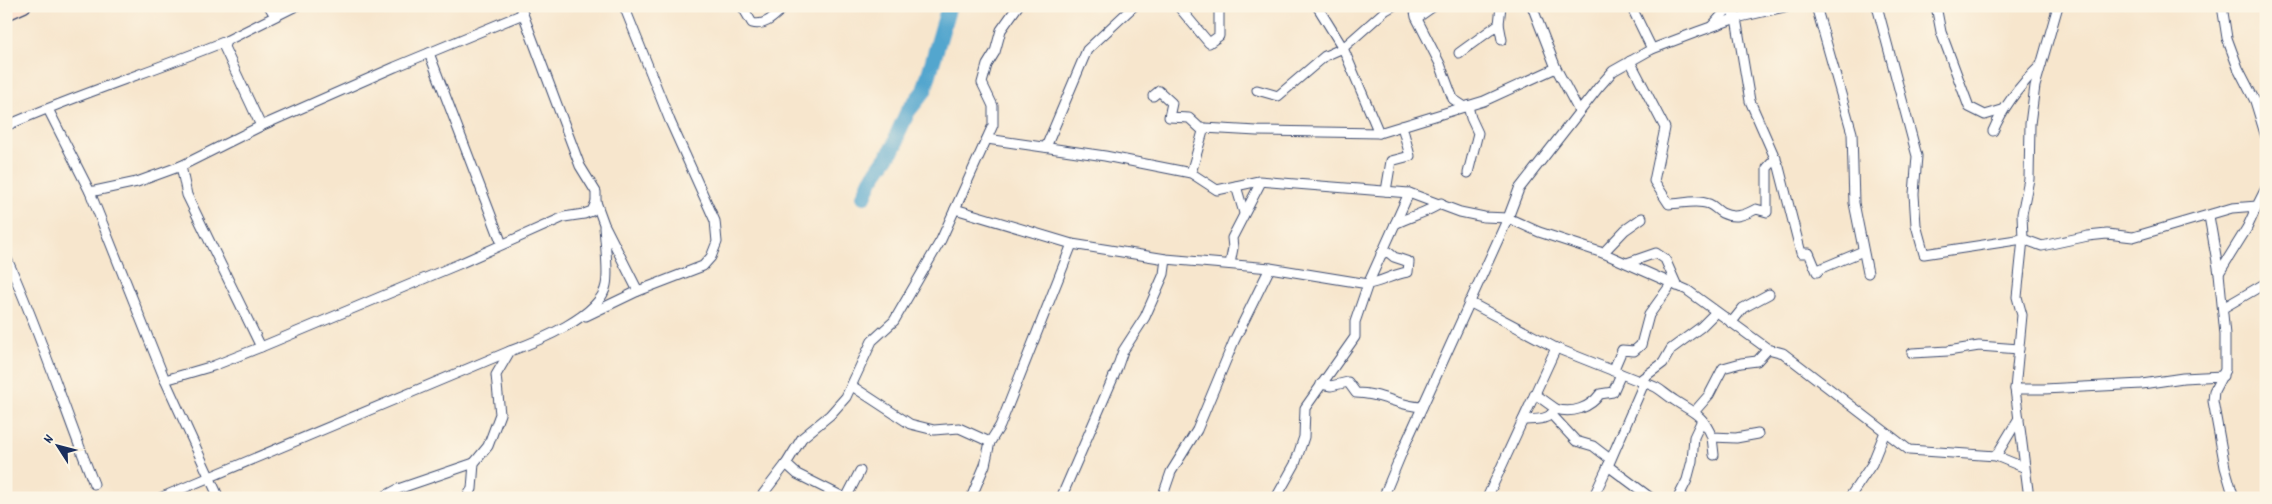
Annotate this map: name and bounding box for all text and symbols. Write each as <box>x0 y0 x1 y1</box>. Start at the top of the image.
north arrow <box>32 422 82 472</box>
text: N <box>39 431 59 448</box>

